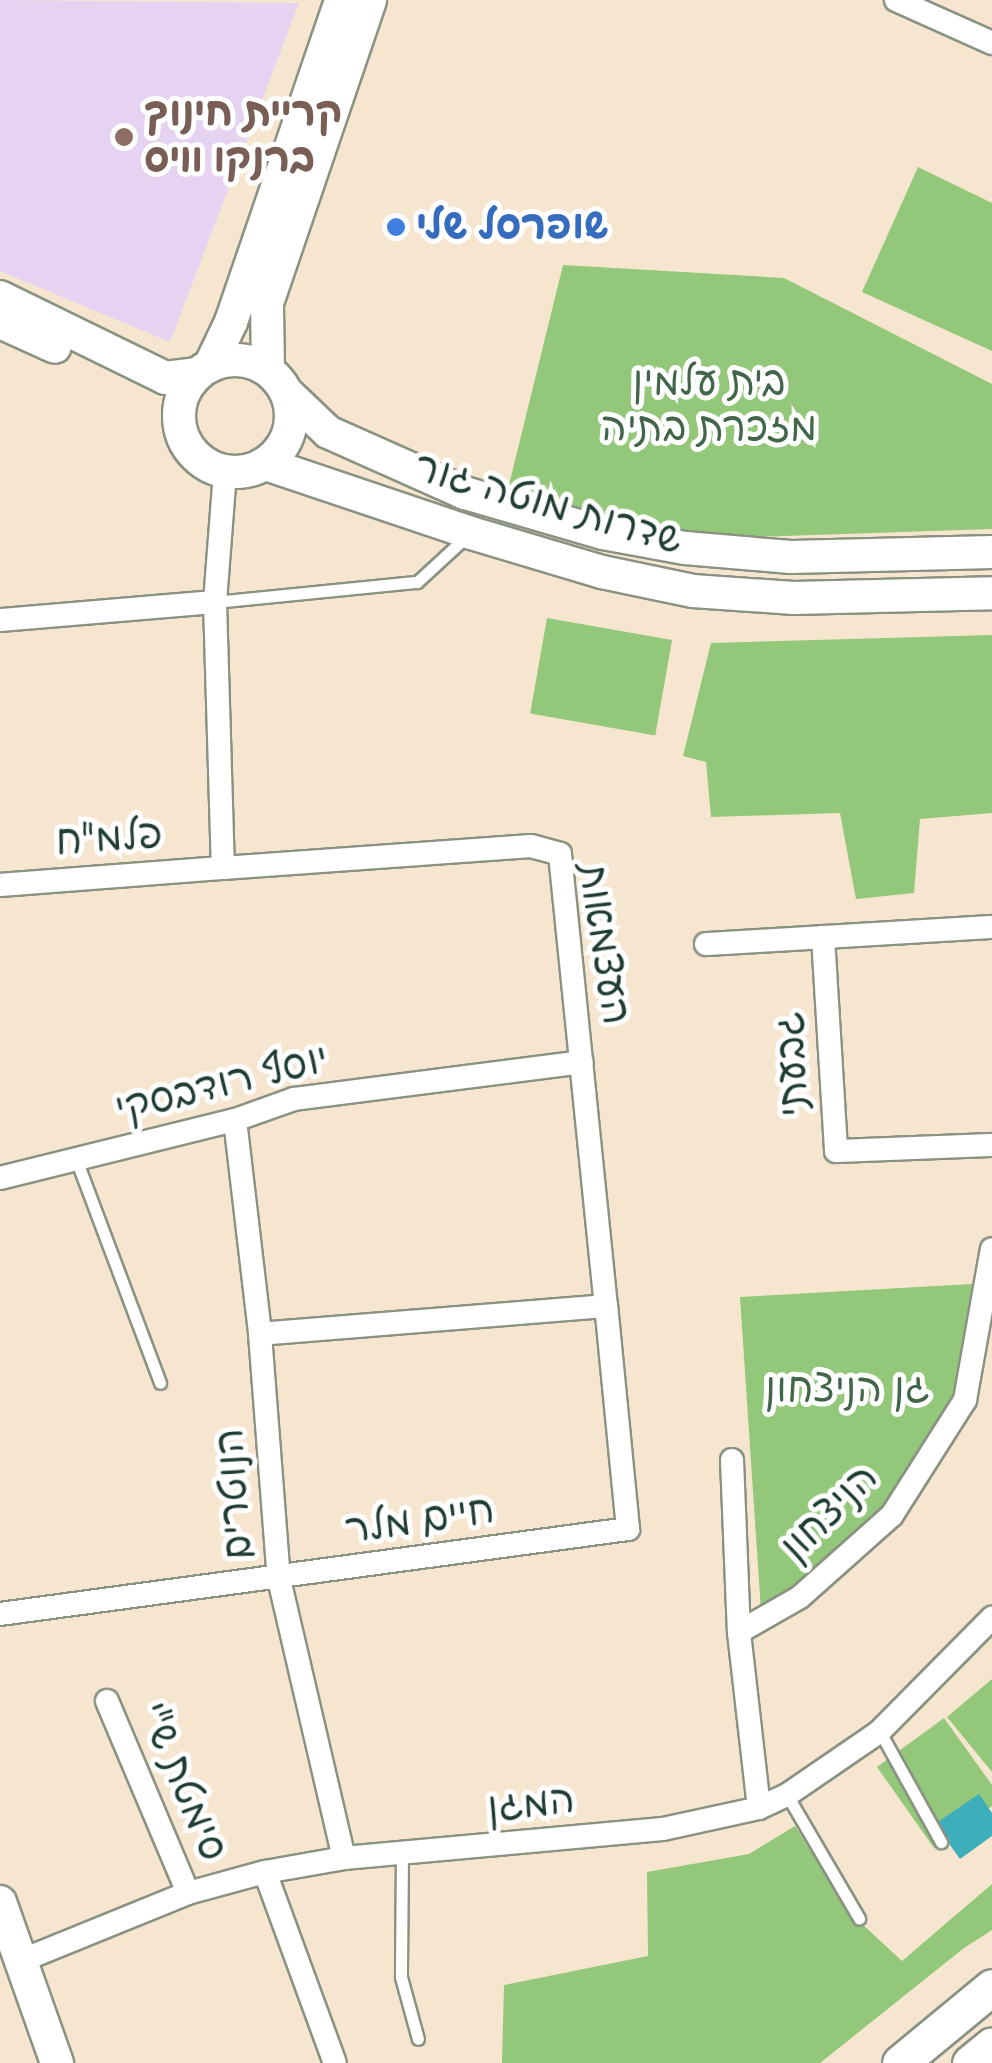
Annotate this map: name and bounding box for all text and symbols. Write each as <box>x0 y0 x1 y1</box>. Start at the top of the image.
place label: קריית חינוך ברנקו וויס <box>144 90 342 184</box>
marker: קריית חינוך ברנקו וויס <box>113 126 135 148</box>
place label: שופרסל שלי <box>416 203 608 251</box>
marker: שופרסל שלי <box>385 216 407 238</box>
park label: בית עלמין מזכרת בתיה <box>601 359 817 453</box>
street label: שדרות מוטה גור <box>409 444 687 566</box>
street label: פלמ"ח <box>54 811 164 867</box>
street label: העצמאות <box>567 860 639 1028</box>
street label: גבעתי <box>766 1010 820 1118</box>
street label: יוסף רודבסקי <box>111 1035 333 1135</box>
park label: גן הניצחון <box>764 1366 930 1414</box>
street label: הנוטרים <box>206 1427 264 1561</box>
street label: הניצחון <box>771 1454 889 1572</box>
street label: חיים מלר <box>342 1487 498 1555</box>
street label: סימטת ש"י <box>127 1696 237 1868</box>
street label: המגן <box>485 1777 577 1833</box>

